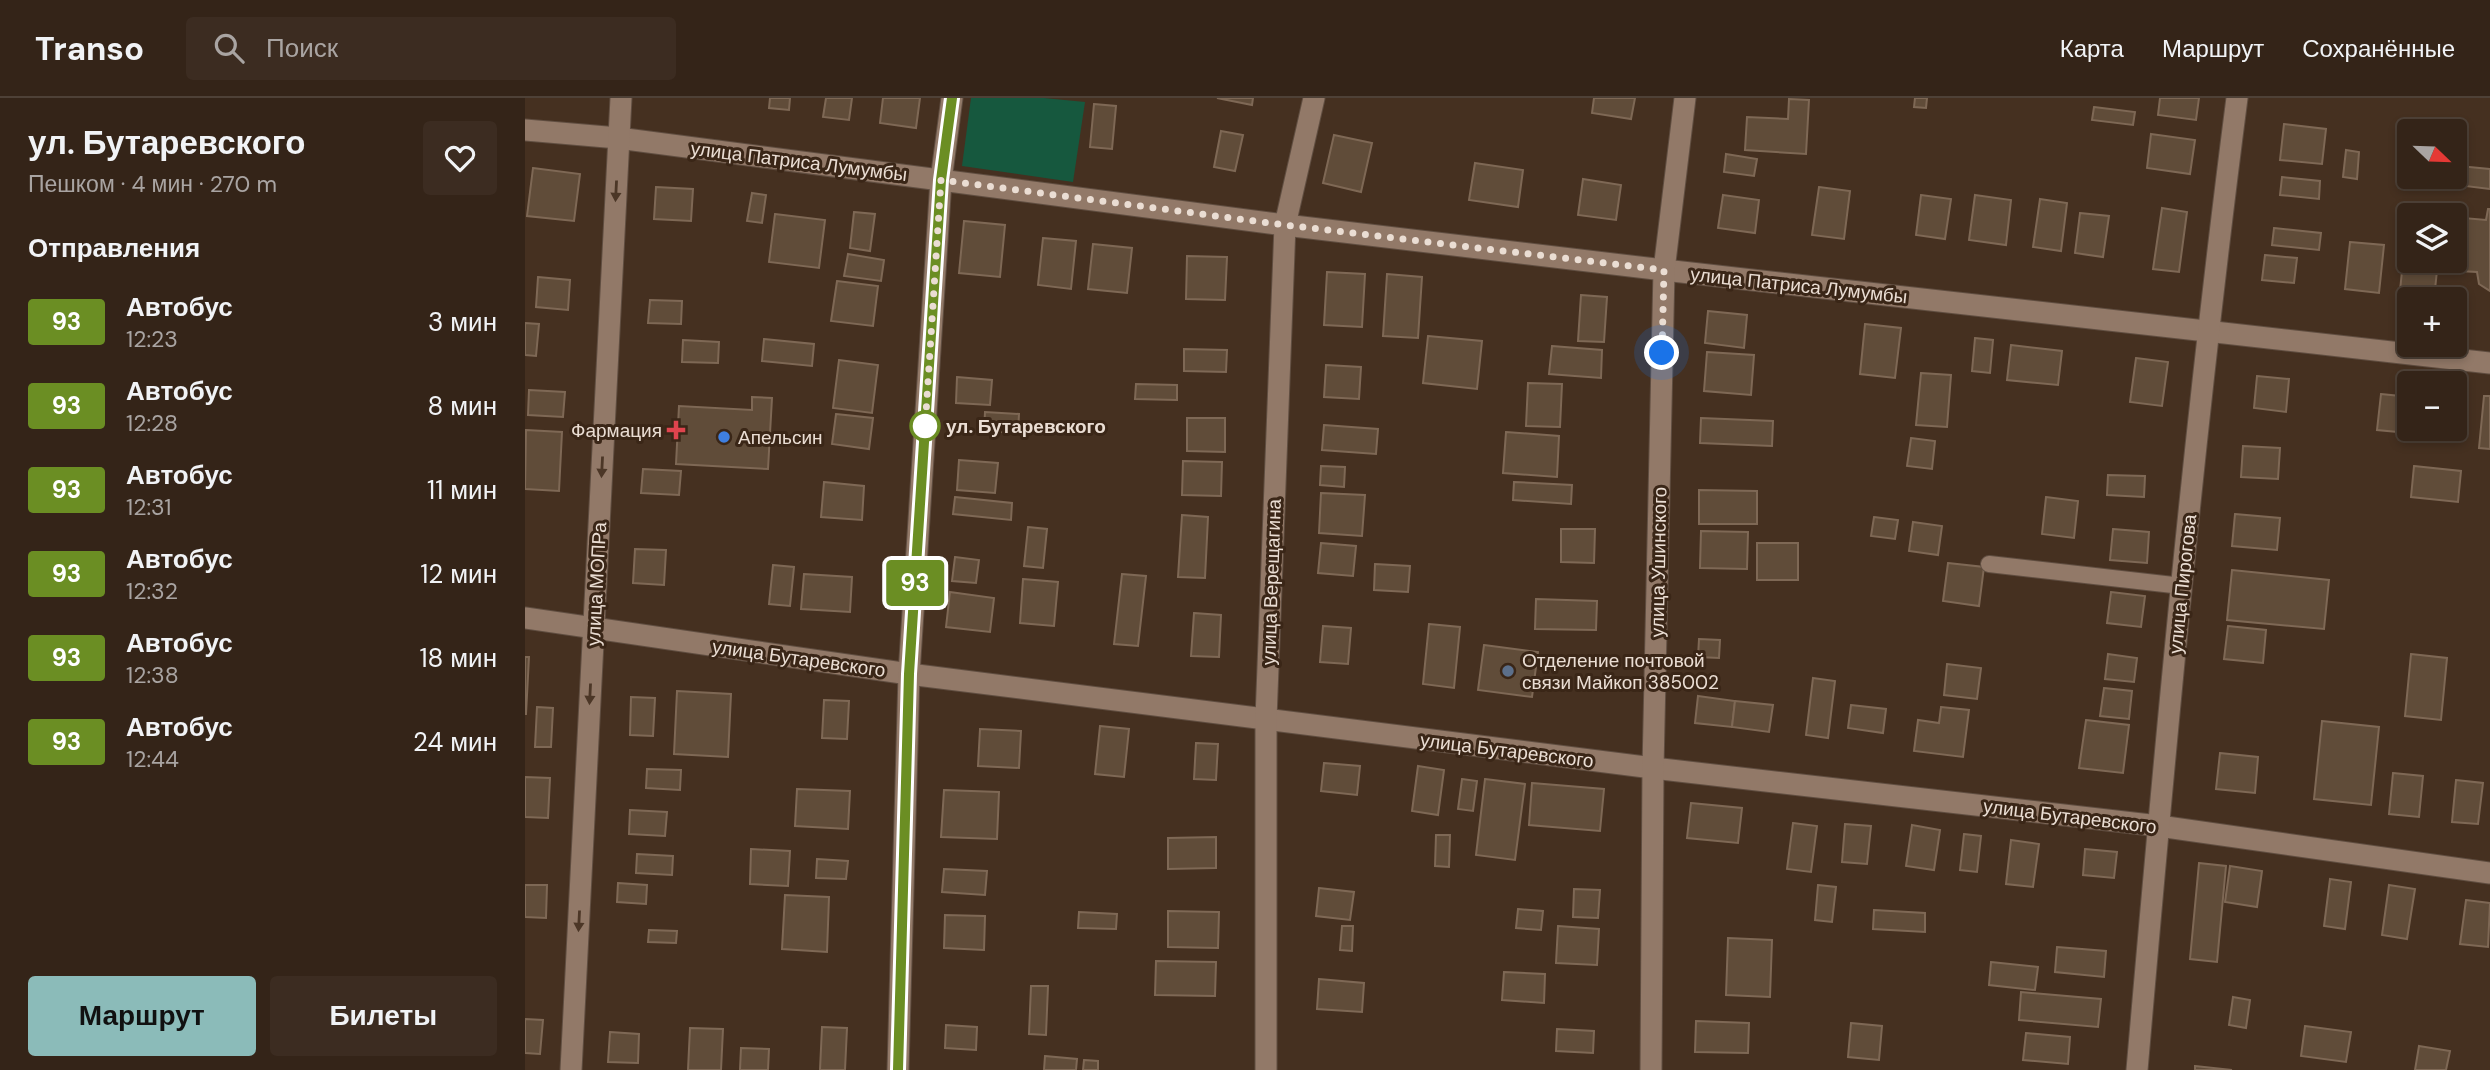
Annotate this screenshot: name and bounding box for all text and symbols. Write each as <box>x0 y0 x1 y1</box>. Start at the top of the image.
search box <box>186 17 676 80</box>
text: Transo <box>35 27 144 70</box>
icon: search <box>210 29 248 67</box>
text: Поиск <box>266 31 338 65</box>
text: Карта <box>2060 33 2124 64</box>
text: Маршрут <box>2162 33 2264 64</box>
text: Сохранённые <box>2302 33 2455 64</box>
north arrow <box>2397 119 2467 189</box>
map controls <box>2397 119 2467 441</box>
text: ул. Бутаревского <box>28 121 305 164</box>
button: heart <box>423 121 497 195</box>
street label: улица Патриса Лумумбы <box>689 136 909 187</box>
text: Пешком · 4 мин · 270 m <box>28 169 277 199</box>
one-way arrow <box>610 180 621 202</box>
button: layers <box>2397 203 2467 273</box>
text: Отправления <box>28 231 200 265</box>
street label: улица Патриса Лумумбы <box>1689 262 1909 309</box>
button: + <box>2397 287 2467 357</box>
text: Автобус <box>126 290 233 324</box>
text: 3 мин <box>428 305 497 339</box>
text: 93 <box>52 306 81 337</box>
text: 12:23 <box>126 324 178 354</box>
your location <box>1644 335 1679 370</box>
button: − <box>2397 371 2467 441</box>
text: Автобус <box>126 374 233 408</box>
text: 8 мин <box>428 389 497 423</box>
text: 93 <box>52 390 81 421</box>
text: 12:28 <box>126 408 178 438</box>
marker: ул. Бутаревского <box>910 411 940 441</box>
place label: ул. Бутаревского <box>946 414 1106 439</box>
place label: Фармация <box>571 418 662 443</box>
marker: Фармация <box>668 422 684 438</box>
place label: Апельсин <box>738 425 823 450</box>
marker: Апельсин <box>716 429 732 445</box>
one-way arrow <box>596 456 607 478</box>
text: Автобус <box>126 458 233 492</box>
text: 11 мин <box>427 473 497 507</box>
text: 93 <box>52 474 81 505</box>
street label: улица Ушинского <box>1645 487 1672 637</box>
text: 12:31 <box>126 492 171 522</box>
street label: улица Верещагина <box>1256 498 1287 666</box>
street label: улица Пирогова <box>2163 513 2202 655</box>
street label: улица МОПРа <box>581 521 612 647</box>
text: Автобус <box>126 542 233 576</box>
text: 12 мин <box>420 557 497 591</box>
text: 93 <box>52 558 81 589</box>
line badge: 93 <box>883 560 947 606</box>
text: 93 <box>900 567 930 598</box>
text: 12:32 <box>126 576 178 606</box>
text: Автобус <box>126 626 233 660</box>
street label: улица Бутаревского <box>711 634 887 683</box>
text: 18 мин <box>419 641 497 675</box>
text: 93 <box>52 642 81 673</box>
place label: Отделение почтовой связи Майкоп 385002 <box>1522 648 1719 695</box>
text: 12:38 <box>126 660 179 690</box>
marker: Отделение почтовой связи Майкоп 385002 <box>1500 663 1516 679</box>
one-way arrow <box>585 683 596 705</box>
text: Автобус <box>126 710 233 744</box>
text: 24 мин <box>413 725 497 759</box>
text: 93 <box>52 726 81 757</box>
street label: улица Бутаревского <box>1419 727 1595 774</box>
text: 12:44 <box>126 744 179 774</box>
street label: улица Бутаревского <box>1982 793 2158 840</box>
one-way arrow <box>573 910 584 932</box>
button: Маршрут <box>28 976 256 1056</box>
button: Билеты <box>270 976 497 1056</box>

